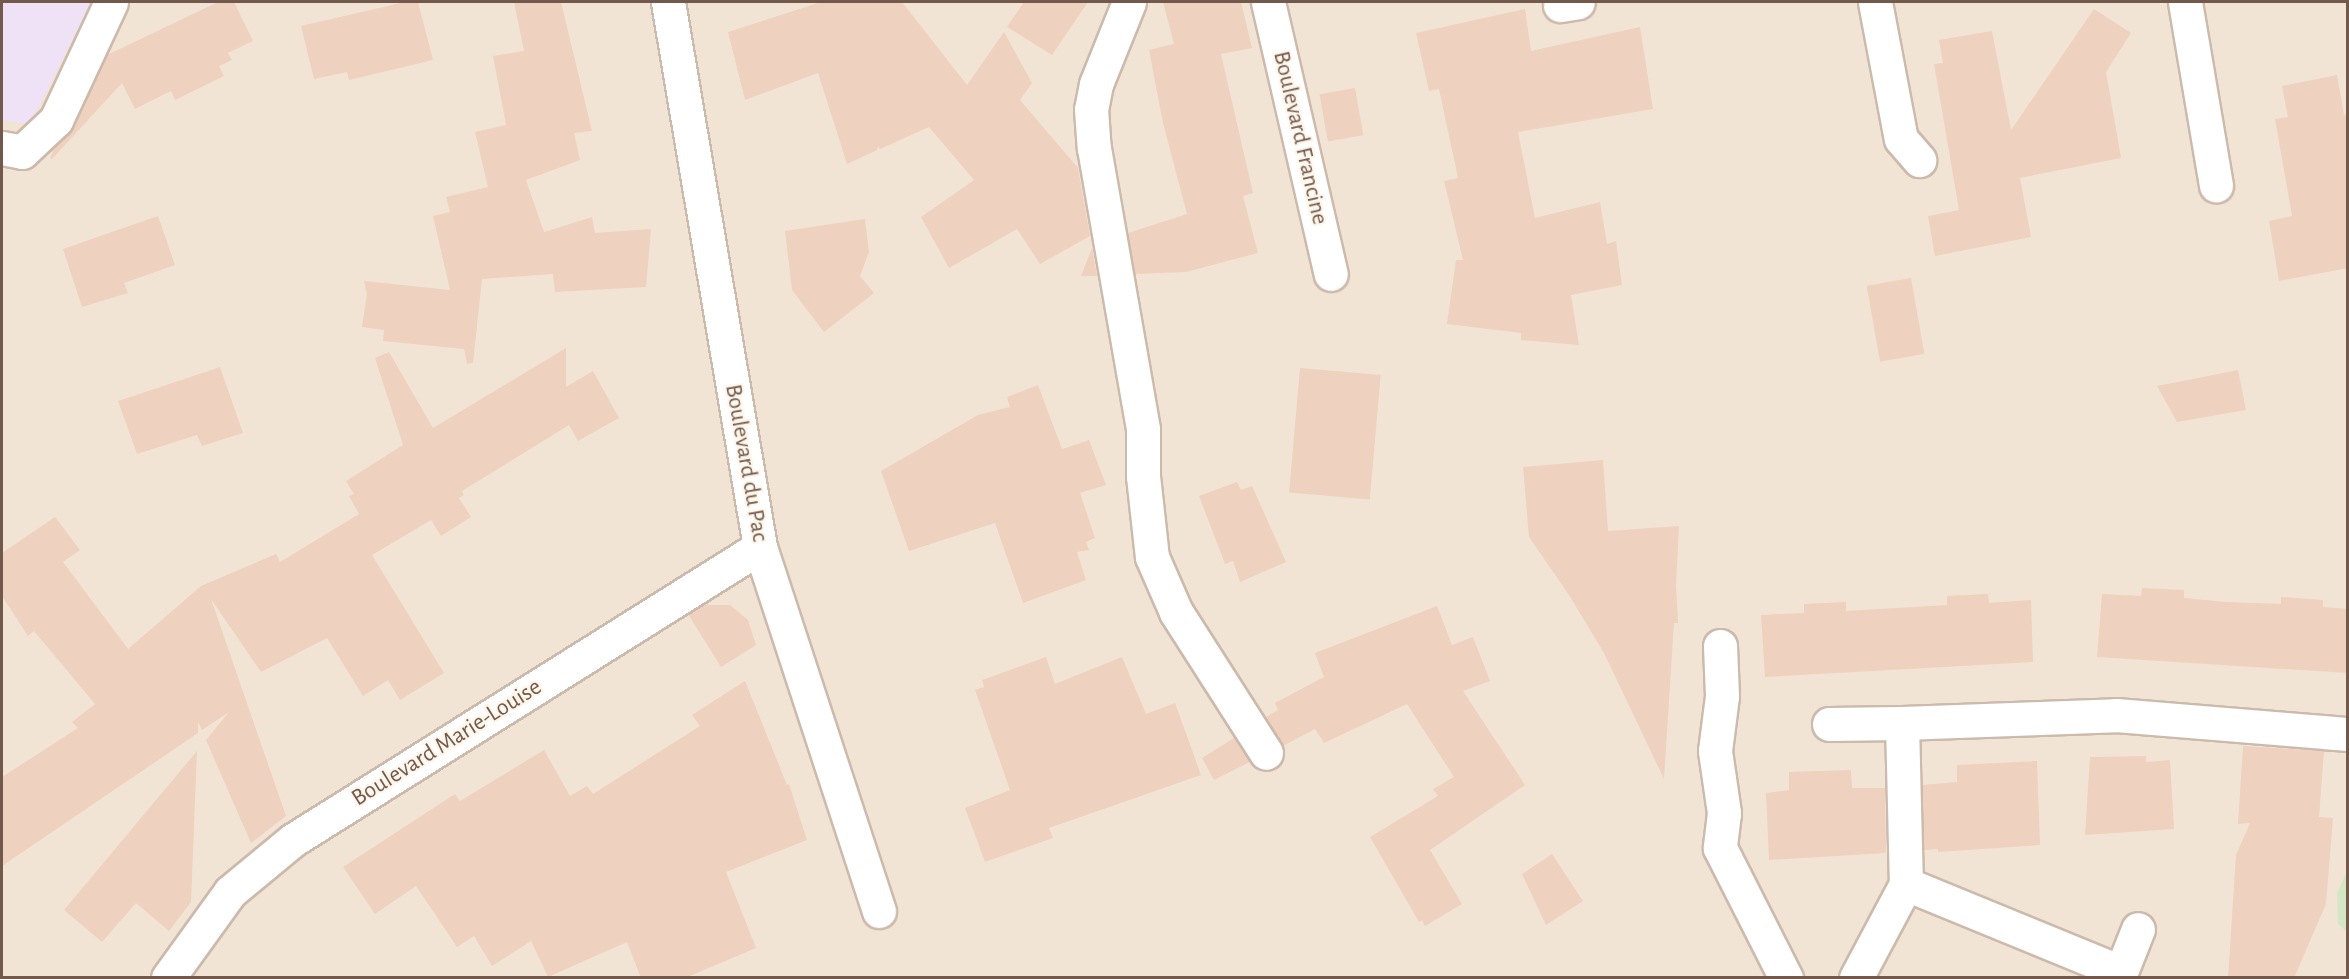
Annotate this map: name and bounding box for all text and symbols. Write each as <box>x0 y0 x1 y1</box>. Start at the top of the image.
street label: Boulevard Francine <box>1266 48 1334 228</box>
street label: Boulevard du Pac <box>718 382 774 544</box>
street label: Boulevard Marie-Louise <box>347 673 547 813</box>

